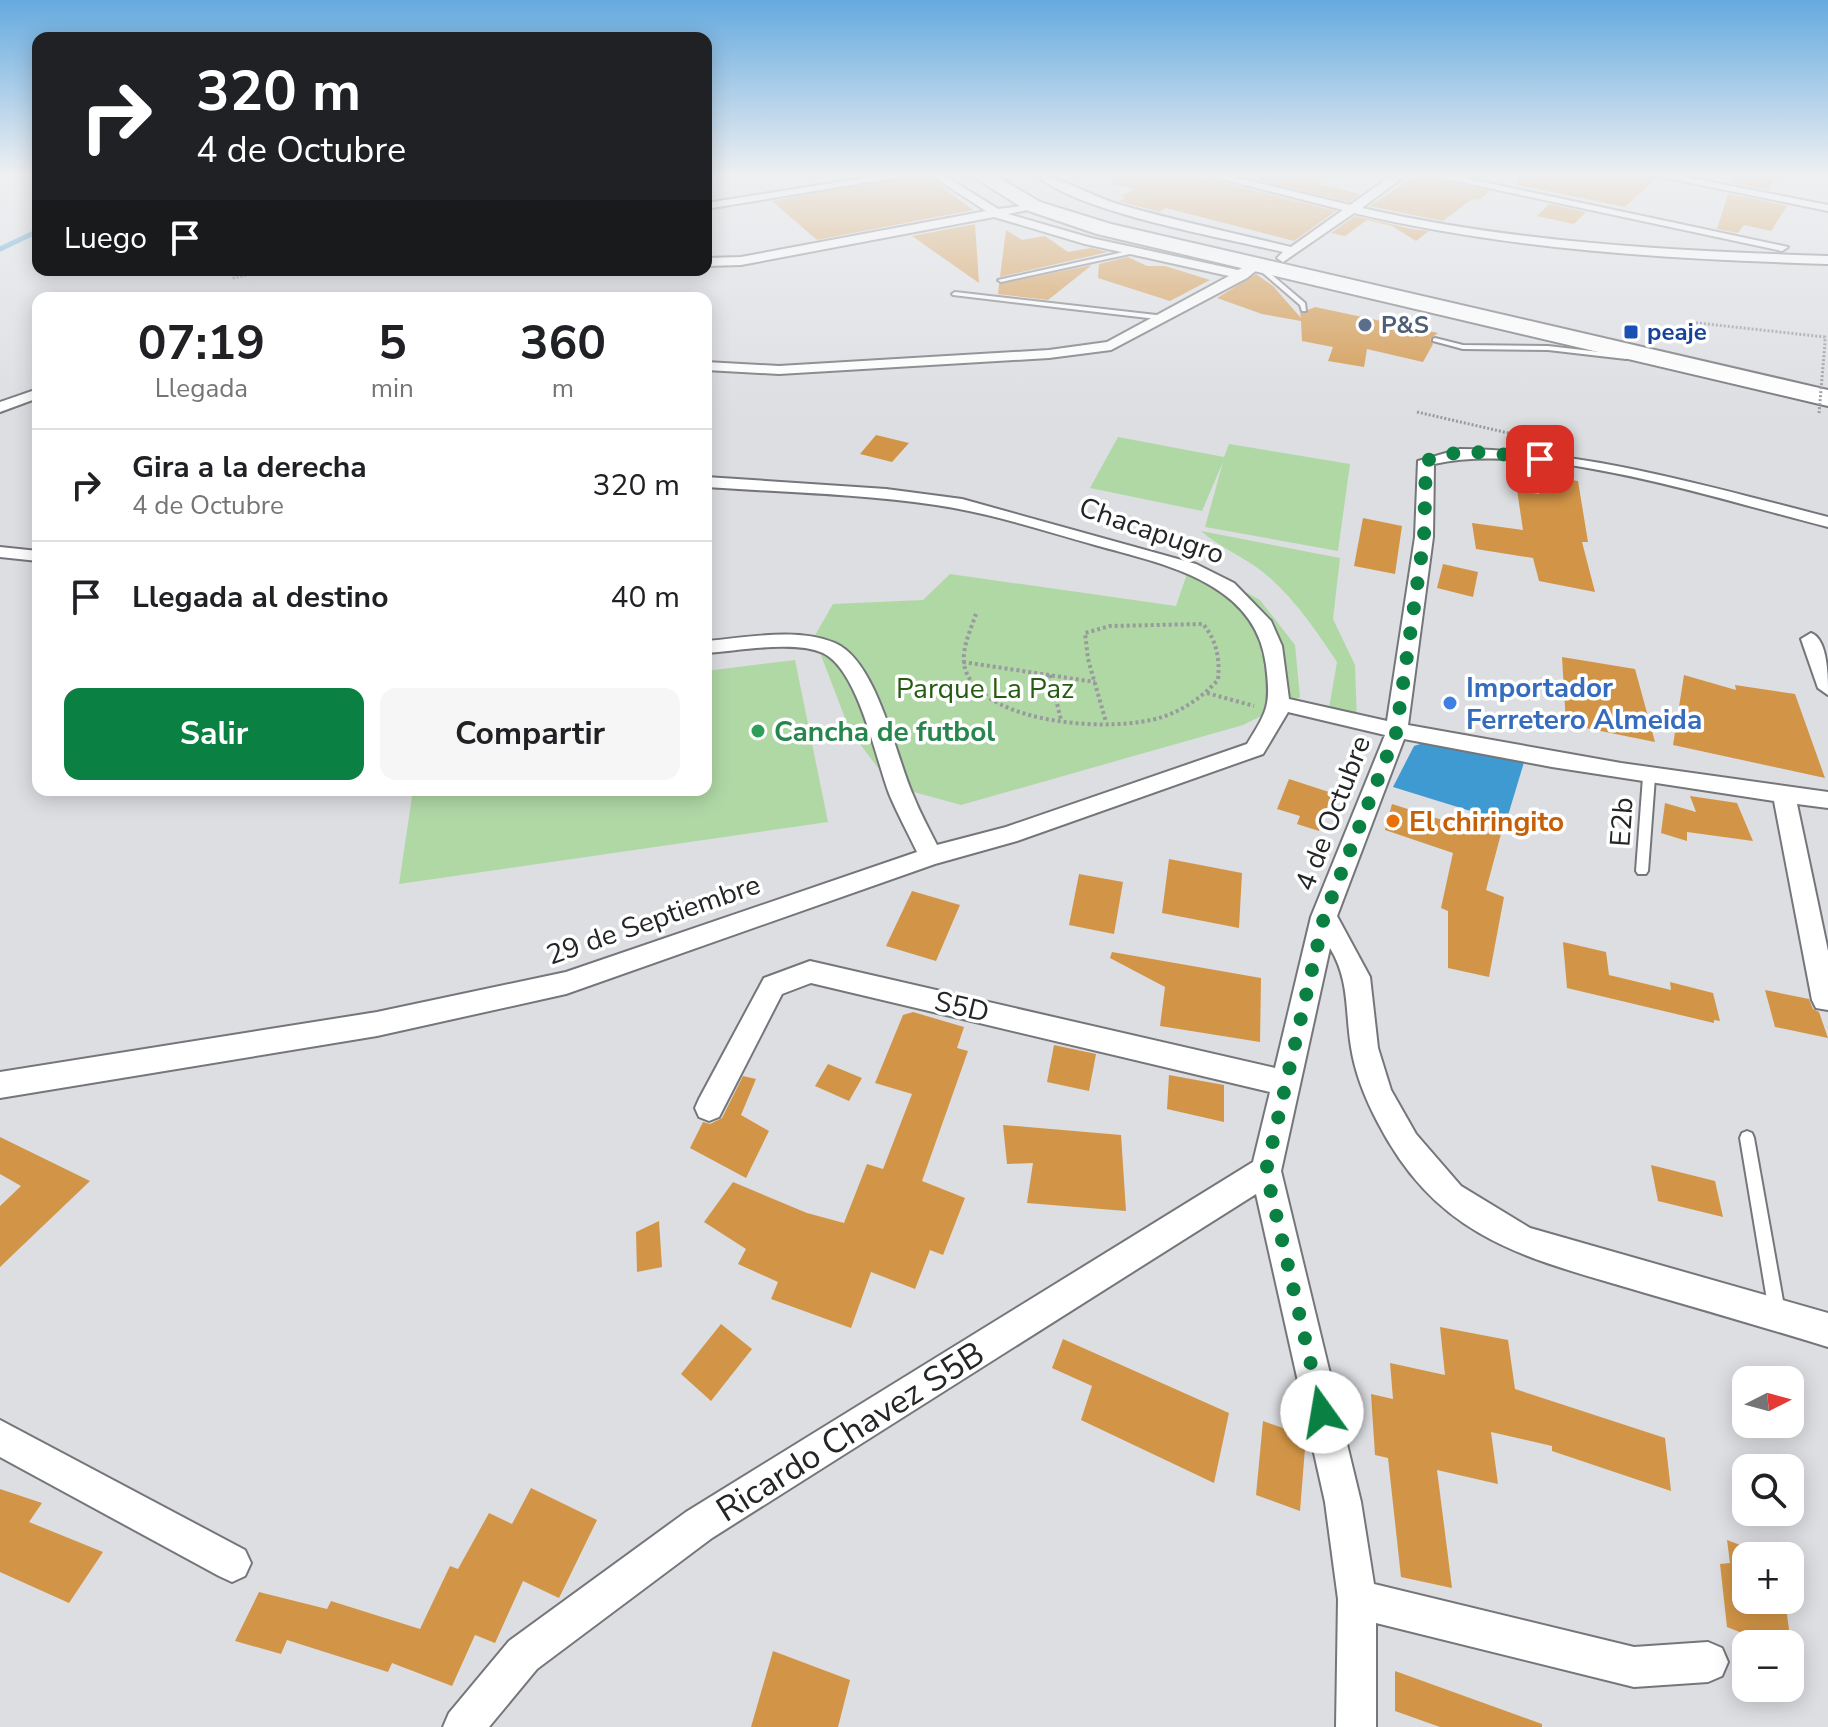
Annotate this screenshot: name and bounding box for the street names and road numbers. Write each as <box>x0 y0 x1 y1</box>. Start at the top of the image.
street label: Chacapugro <box>1074 488 1229 574</box>
street label: 4 de Octubre <box>1286 730 1380 896</box>
street label: E2b <box>1601 796 1643 848</box>
street label: 29 de Septiembre <box>541 866 765 974</box>
street label: S5D <box>931 982 993 1032</box>
street label: Ricardo Chavez S5B <box>708 1331 993 1533</box>

